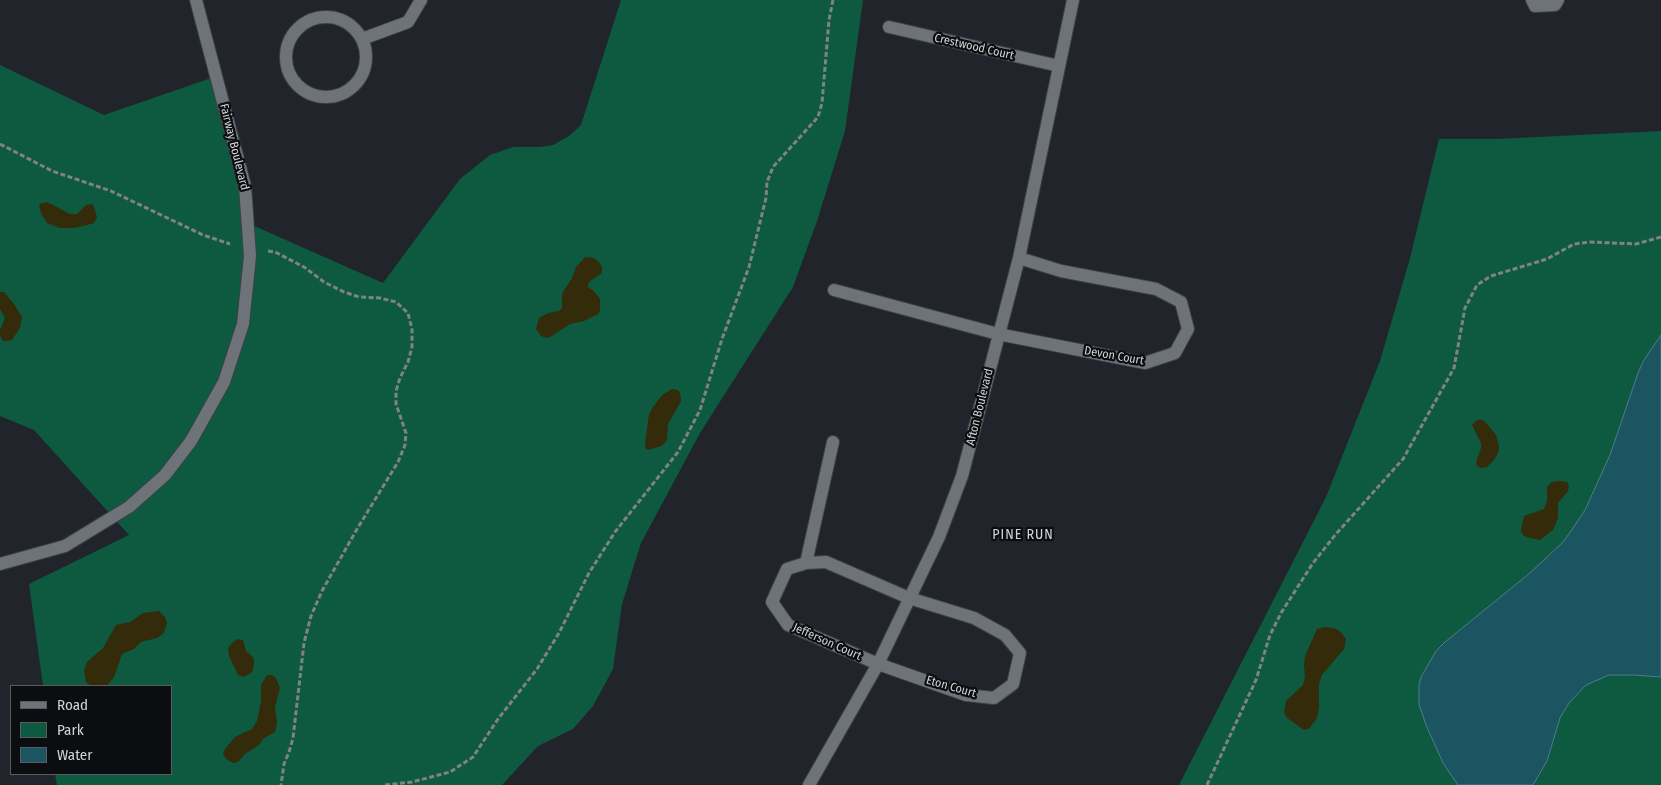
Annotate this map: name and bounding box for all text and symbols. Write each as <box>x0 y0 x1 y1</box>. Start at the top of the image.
street label: Crestwood Court <box>933 31 1015 63</box>
street label: Fairway Boulevard <box>216 102 252 192</box>
street label: Devon Court <box>1083 344 1145 368</box>
street label: Afton Boulevard <box>963 367 997 447</box>
district label: PINE RUN <box>991 527 1055 543</box>
street label: Jefferson Court <box>790 620 864 664</box>
street label: Eton Court <box>924 673 978 701</box>
legend <box>10 685 172 775</box>
text: Road <box>57 696 88 714</box>
text: Park <box>57 721 84 739</box>
text: Water <box>57 746 92 764</box>

